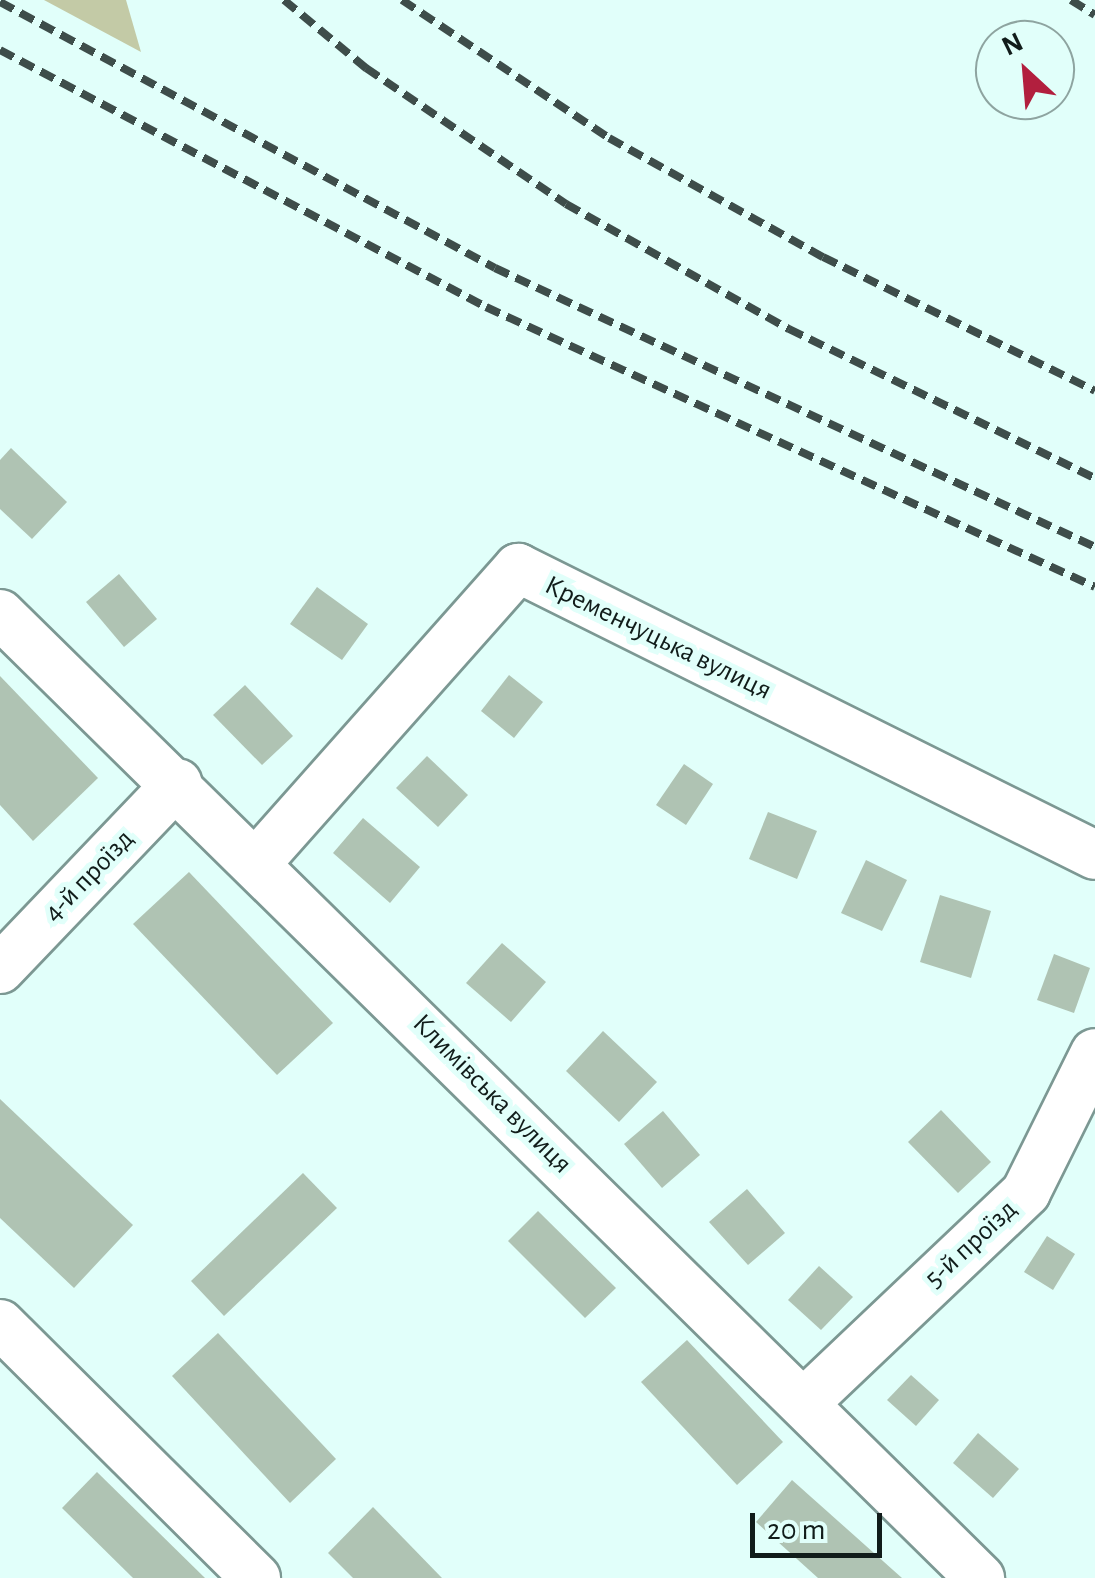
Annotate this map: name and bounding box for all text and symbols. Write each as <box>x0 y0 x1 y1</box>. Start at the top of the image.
north arrow <box>975 20 1075 120</box>
text: N <box>998 28 1028 62</box>
street label: Кременчуцька вулиця <box>539 568 777 708</box>
street label: 4-й проїзд <box>37 823 141 929</box>
street label: Климівська вулиця <box>405 1007 579 1181</box>
street label: 5-й проїзд <box>918 1193 1024 1295</box>
scale bar <box>755 1493 888 1555</box>
text: 20 m <box>767 1515 825 1545</box>

